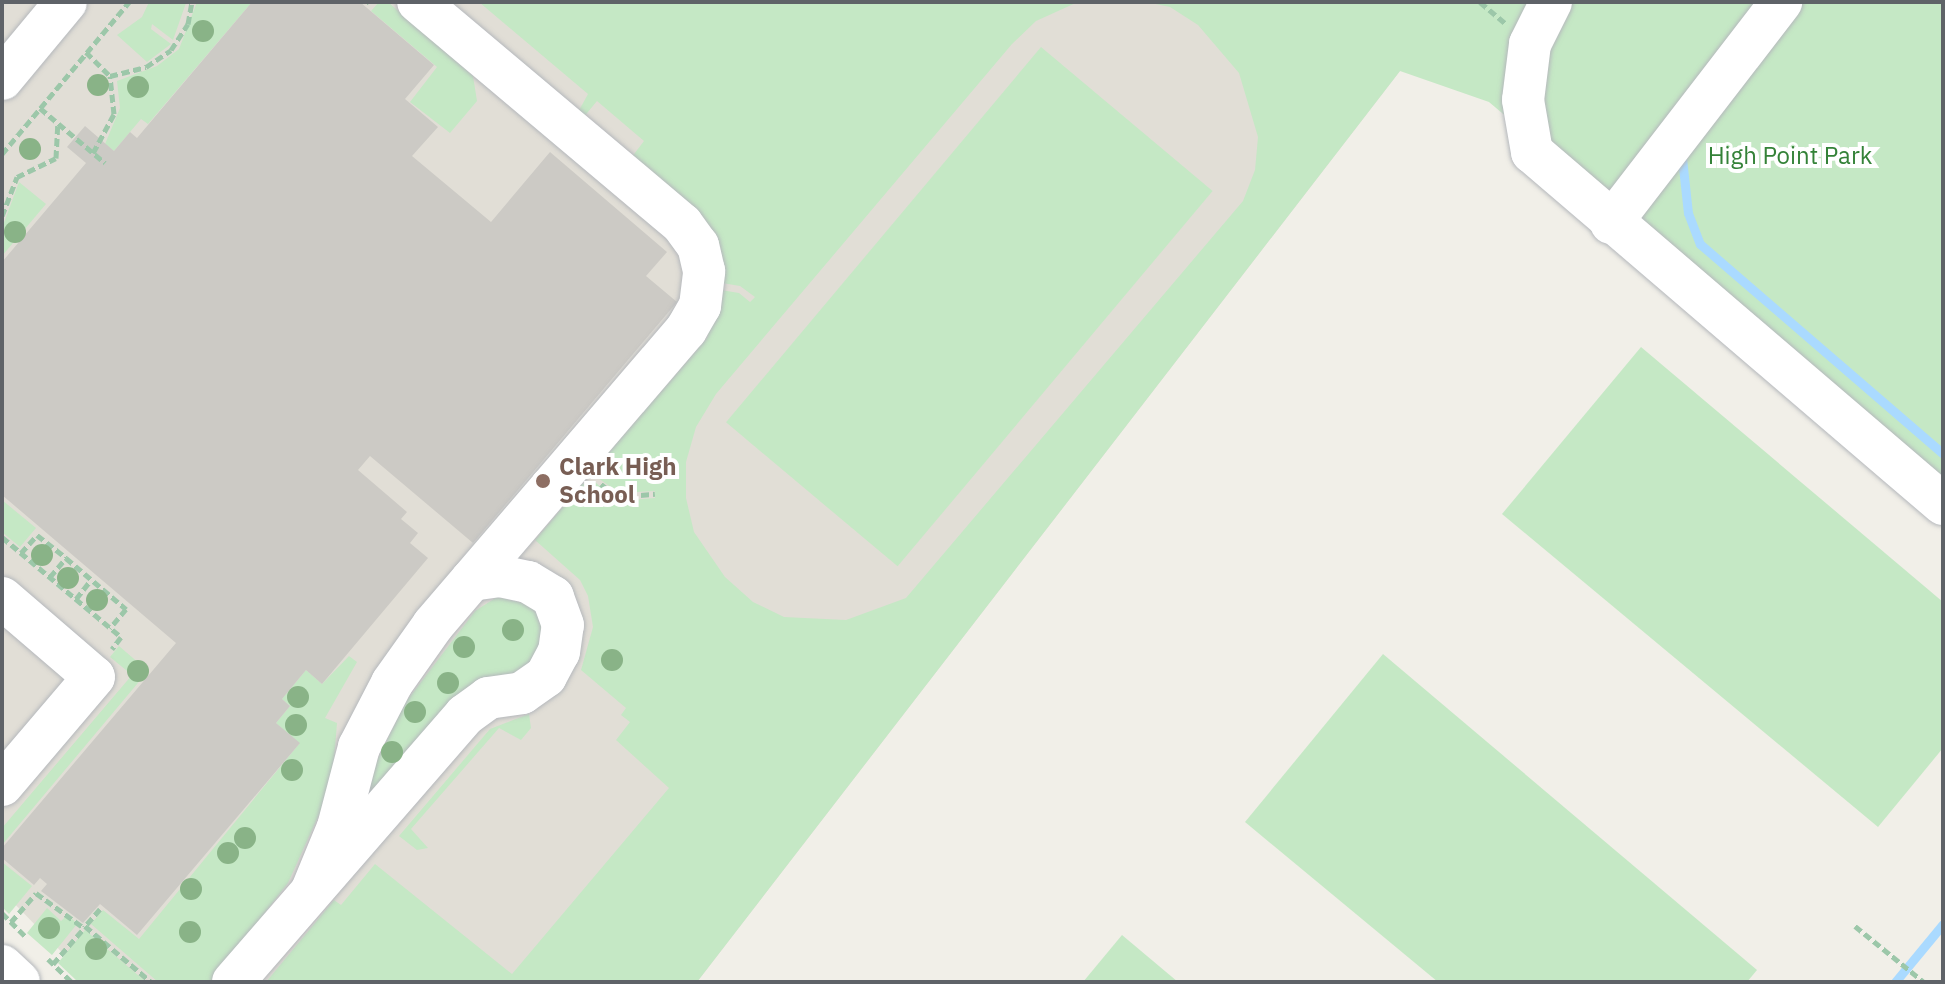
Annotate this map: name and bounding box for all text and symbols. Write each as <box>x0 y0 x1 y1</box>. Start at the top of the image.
park label: High Point Park <box>1708 142 1872 170</box>
place label: Clark High School <box>559 453 677 509</box>
marker: Clark High School <box>534 472 552 490</box>

